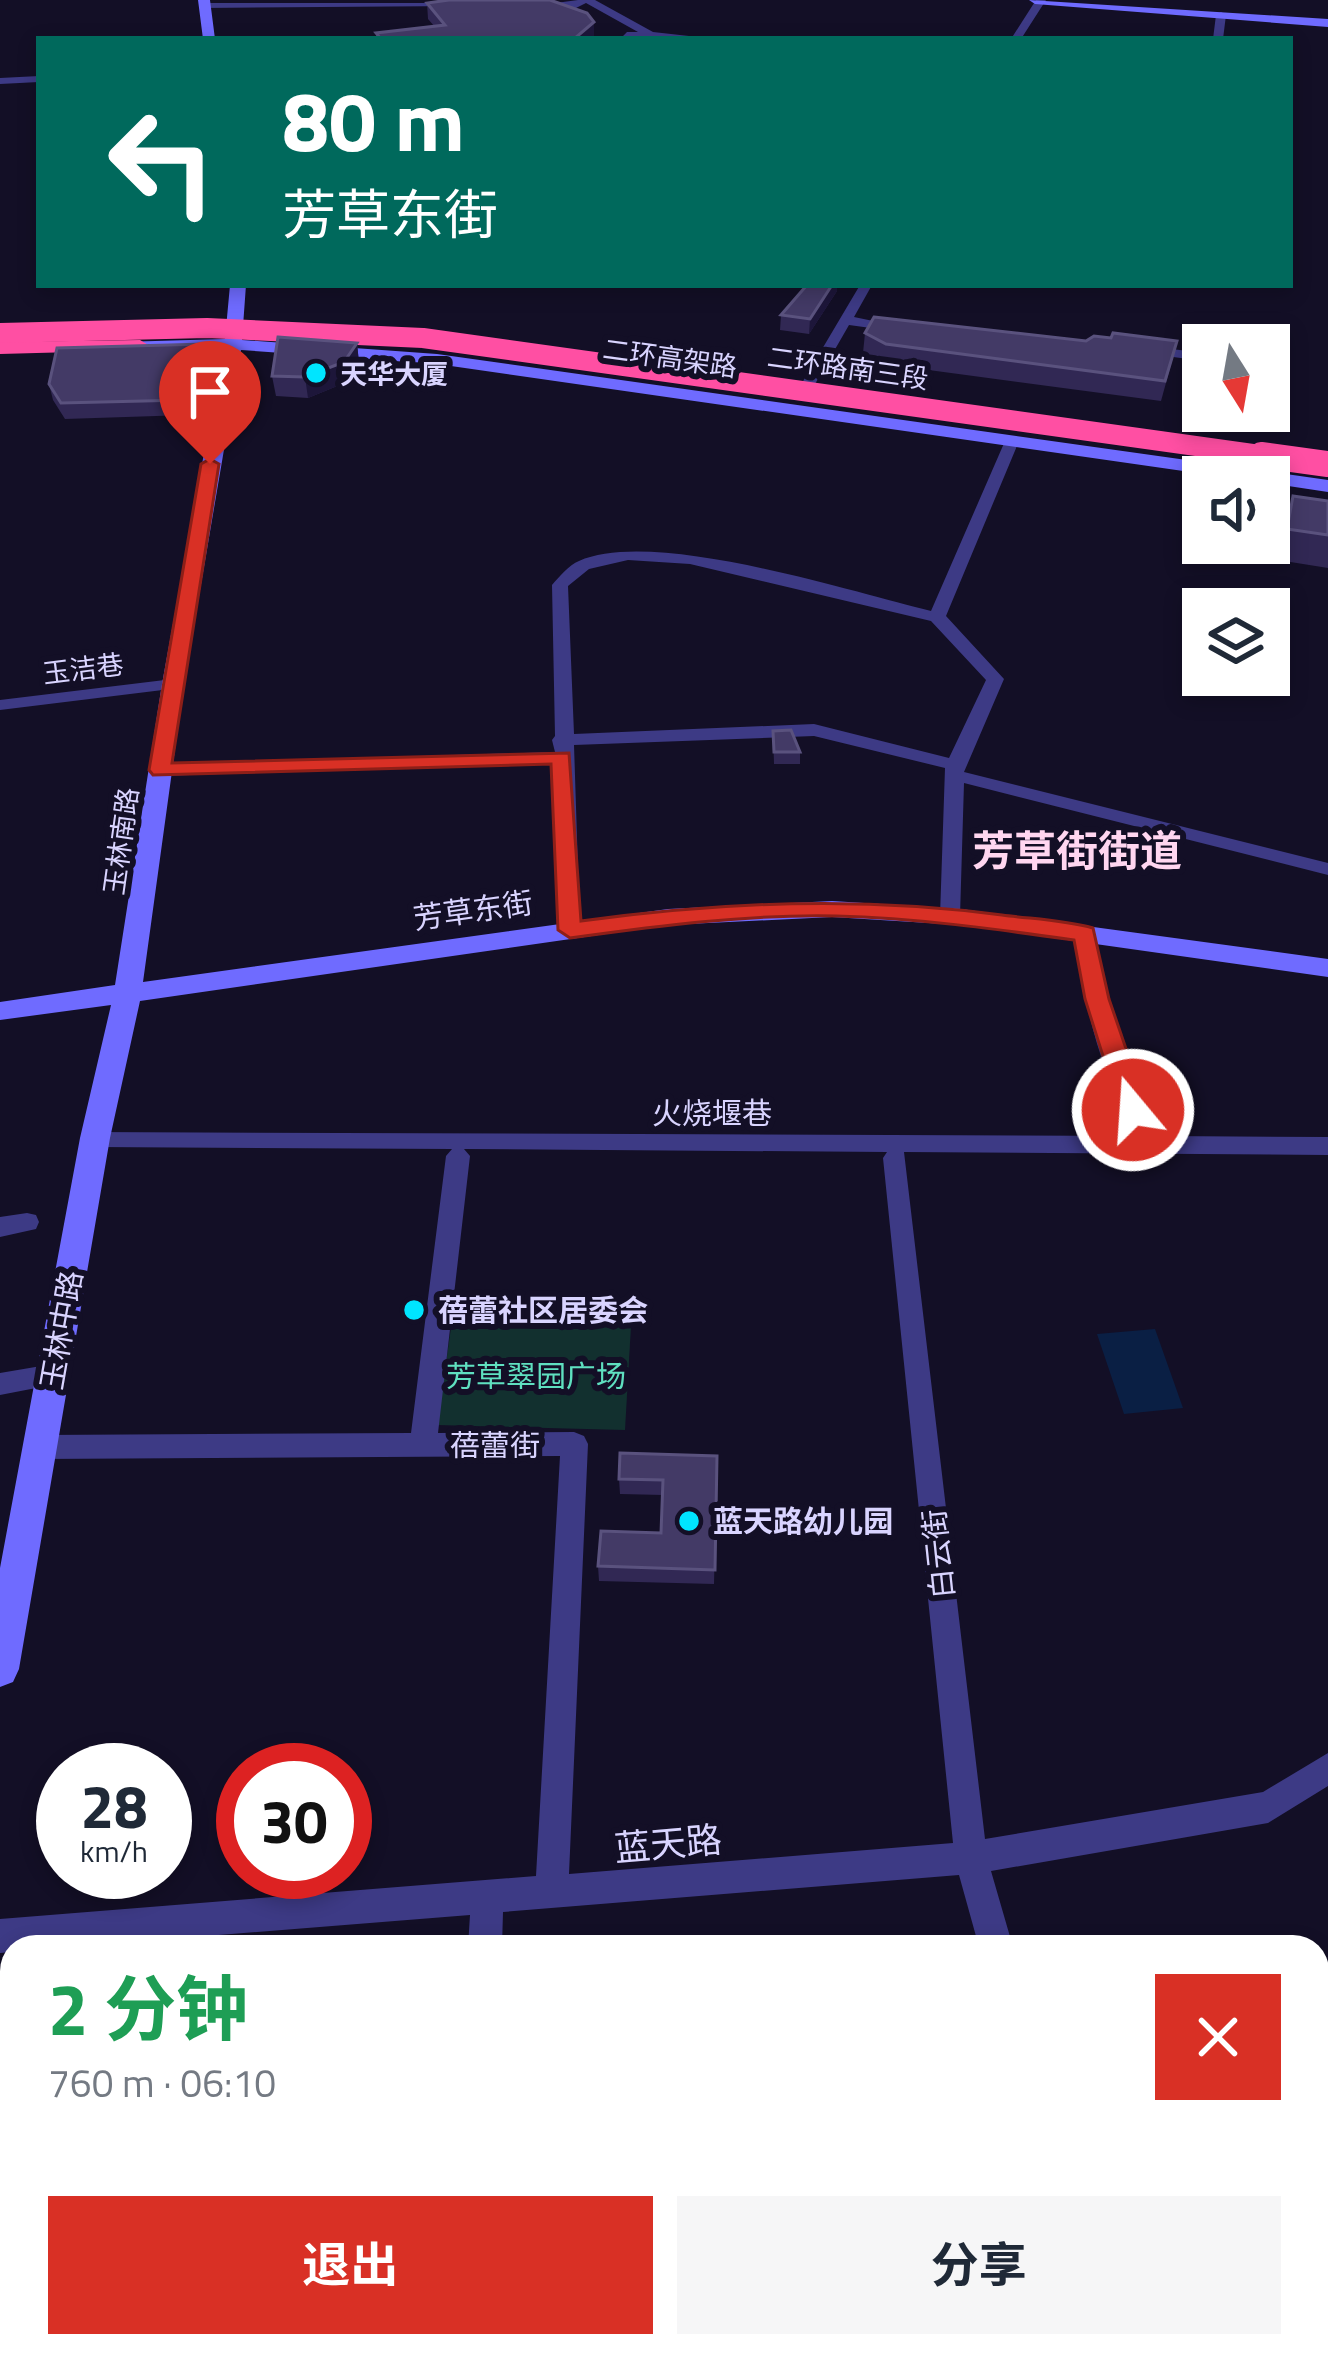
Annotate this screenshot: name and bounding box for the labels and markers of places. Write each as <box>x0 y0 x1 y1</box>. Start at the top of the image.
pin <box>159 341 261 464</box>
place label: 天华大厦 <box>340 353 448 394</box>
marker: 天华大厦 <box>303 360 329 386</box>
place label: 蓓蕾社区居委会 <box>438 1287 648 1333</box>
marker: 蓓蕾社区居委会 <box>401 1297 427 1323</box>
place label: 蓝天路幼儿园 <box>713 1498 893 1544</box>
marker: 蓝天路幼儿园 <box>676 1508 702 1534</box>

